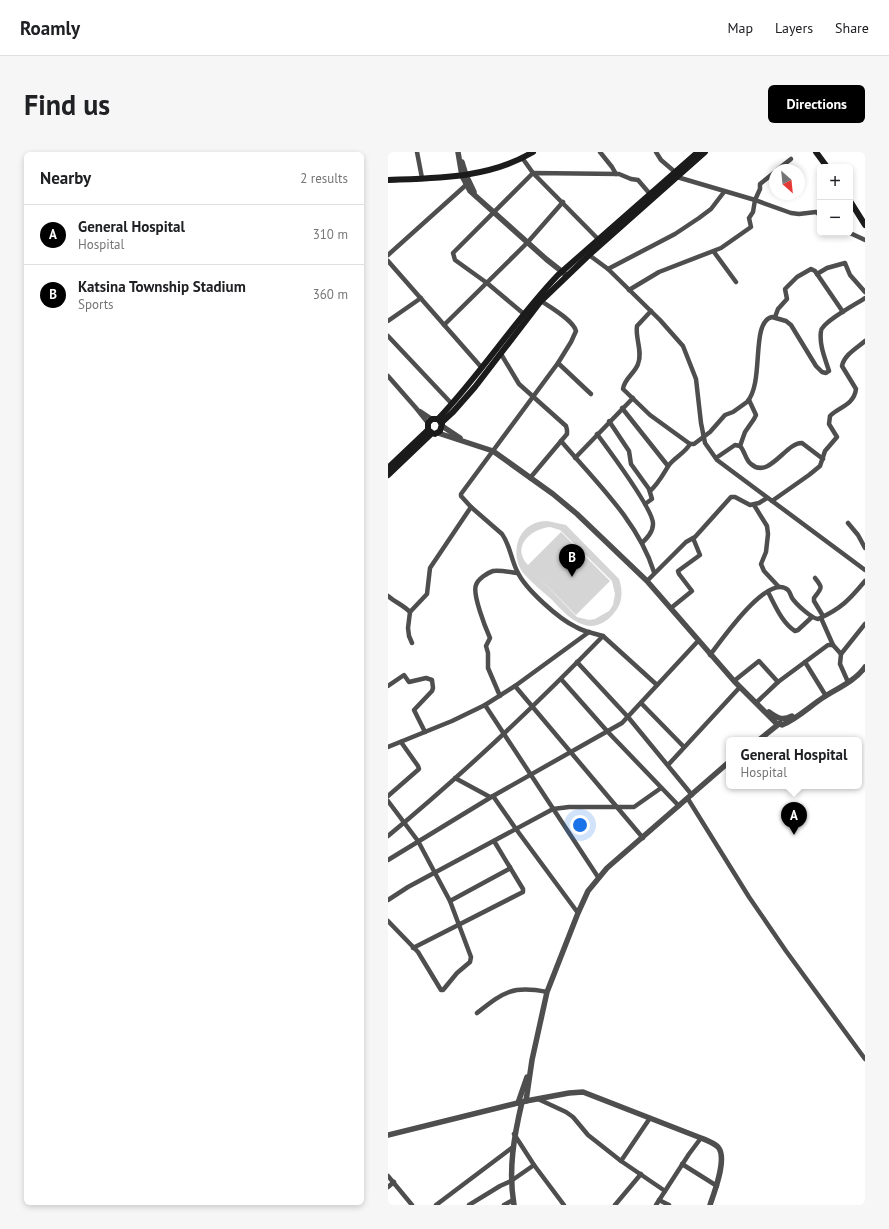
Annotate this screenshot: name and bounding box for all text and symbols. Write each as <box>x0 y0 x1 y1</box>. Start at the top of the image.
text: Roamly <box>20 16 80 40</box>
text: Map <box>727 19 753 37</box>
text: Layers <box>775 19 813 37</box>
text: Share <box>835 19 869 37</box>
button: Directions <box>768 85 865 123</box>
text: Find us <box>24 86 110 123</box>
north arrow <box>769 164 805 200</box>
map controls <box>817 164 853 236</box>
button: + <box>817 164 853 200</box>
text: Nearby <box>40 167 91 189</box>
text: 2 results <box>300 170 348 187</box>
button: − <box>817 200 853 236</box>
text: General Hospital <box>78 217 185 236</box>
text: A <box>49 226 57 243</box>
text: 310 m <box>313 226 348 243</box>
text: Hospital <box>78 236 124 253</box>
text: Katsina Township Stadium <box>78 277 246 296</box>
text: B <box>49 286 57 303</box>
text: 360 m <box>313 286 348 303</box>
text: Sports <box>78 296 114 313</box>
pin: B <box>559 544 585 577</box>
popup <box>726 737 862 789</box>
text: General Hospital <box>741 745 847 764</box>
text: Hospital <box>741 764 787 781</box>
pin: A <box>781 802 807 835</box>
your location <box>570 815 590 835</box>

